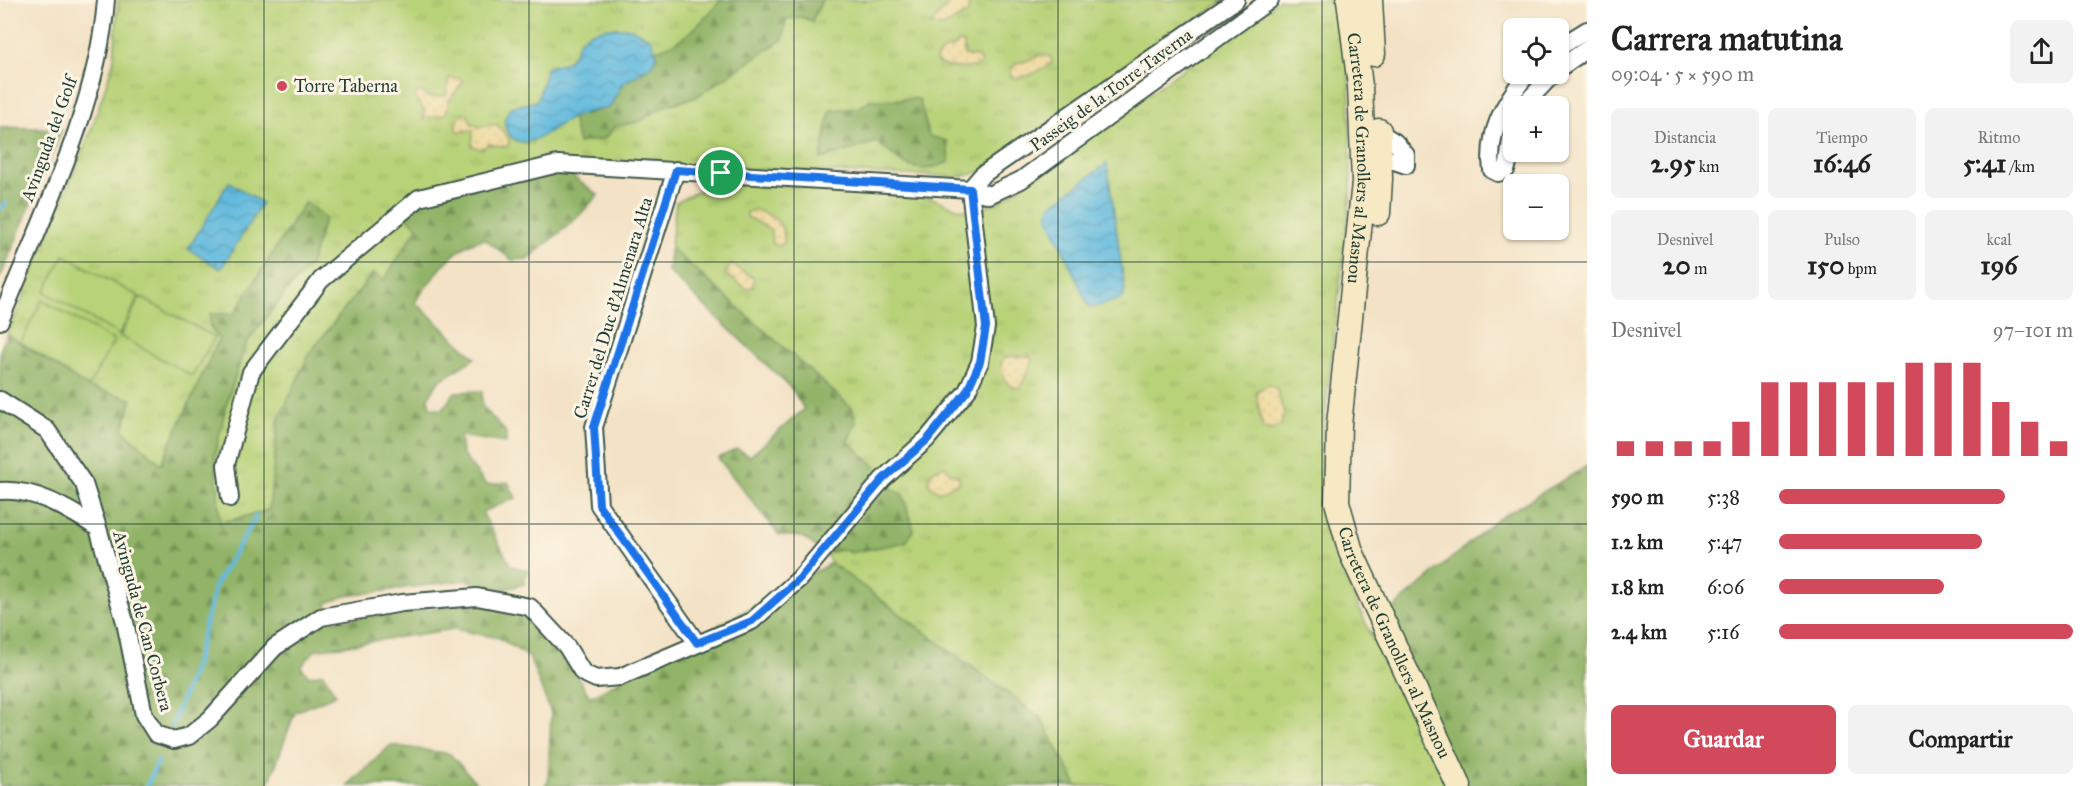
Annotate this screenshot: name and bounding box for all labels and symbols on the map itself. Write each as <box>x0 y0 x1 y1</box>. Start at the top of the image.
street label: Passeig de la Torre Taverna <box>1025 23 1197 157</box>
street label: Carretera de Granollers al Masnou <box>1342 31 1375 285</box>
street label: Avinguda del Golf <box>16 70 84 206</box>
place label: Torre Taberna <box>294 75 398 97</box>
marker: Torre Taberna <box>275 79 289 93</box>
pin <box>695 147 746 198</box>
street label: Carrer del Duc d'Almenara Alta <box>569 194 657 422</box>
street label: Carretera de Granollers al Masnou <box>1333 524 1456 762</box>
street label: Avinguda de Can Corbera <box>107 527 178 714</box>

